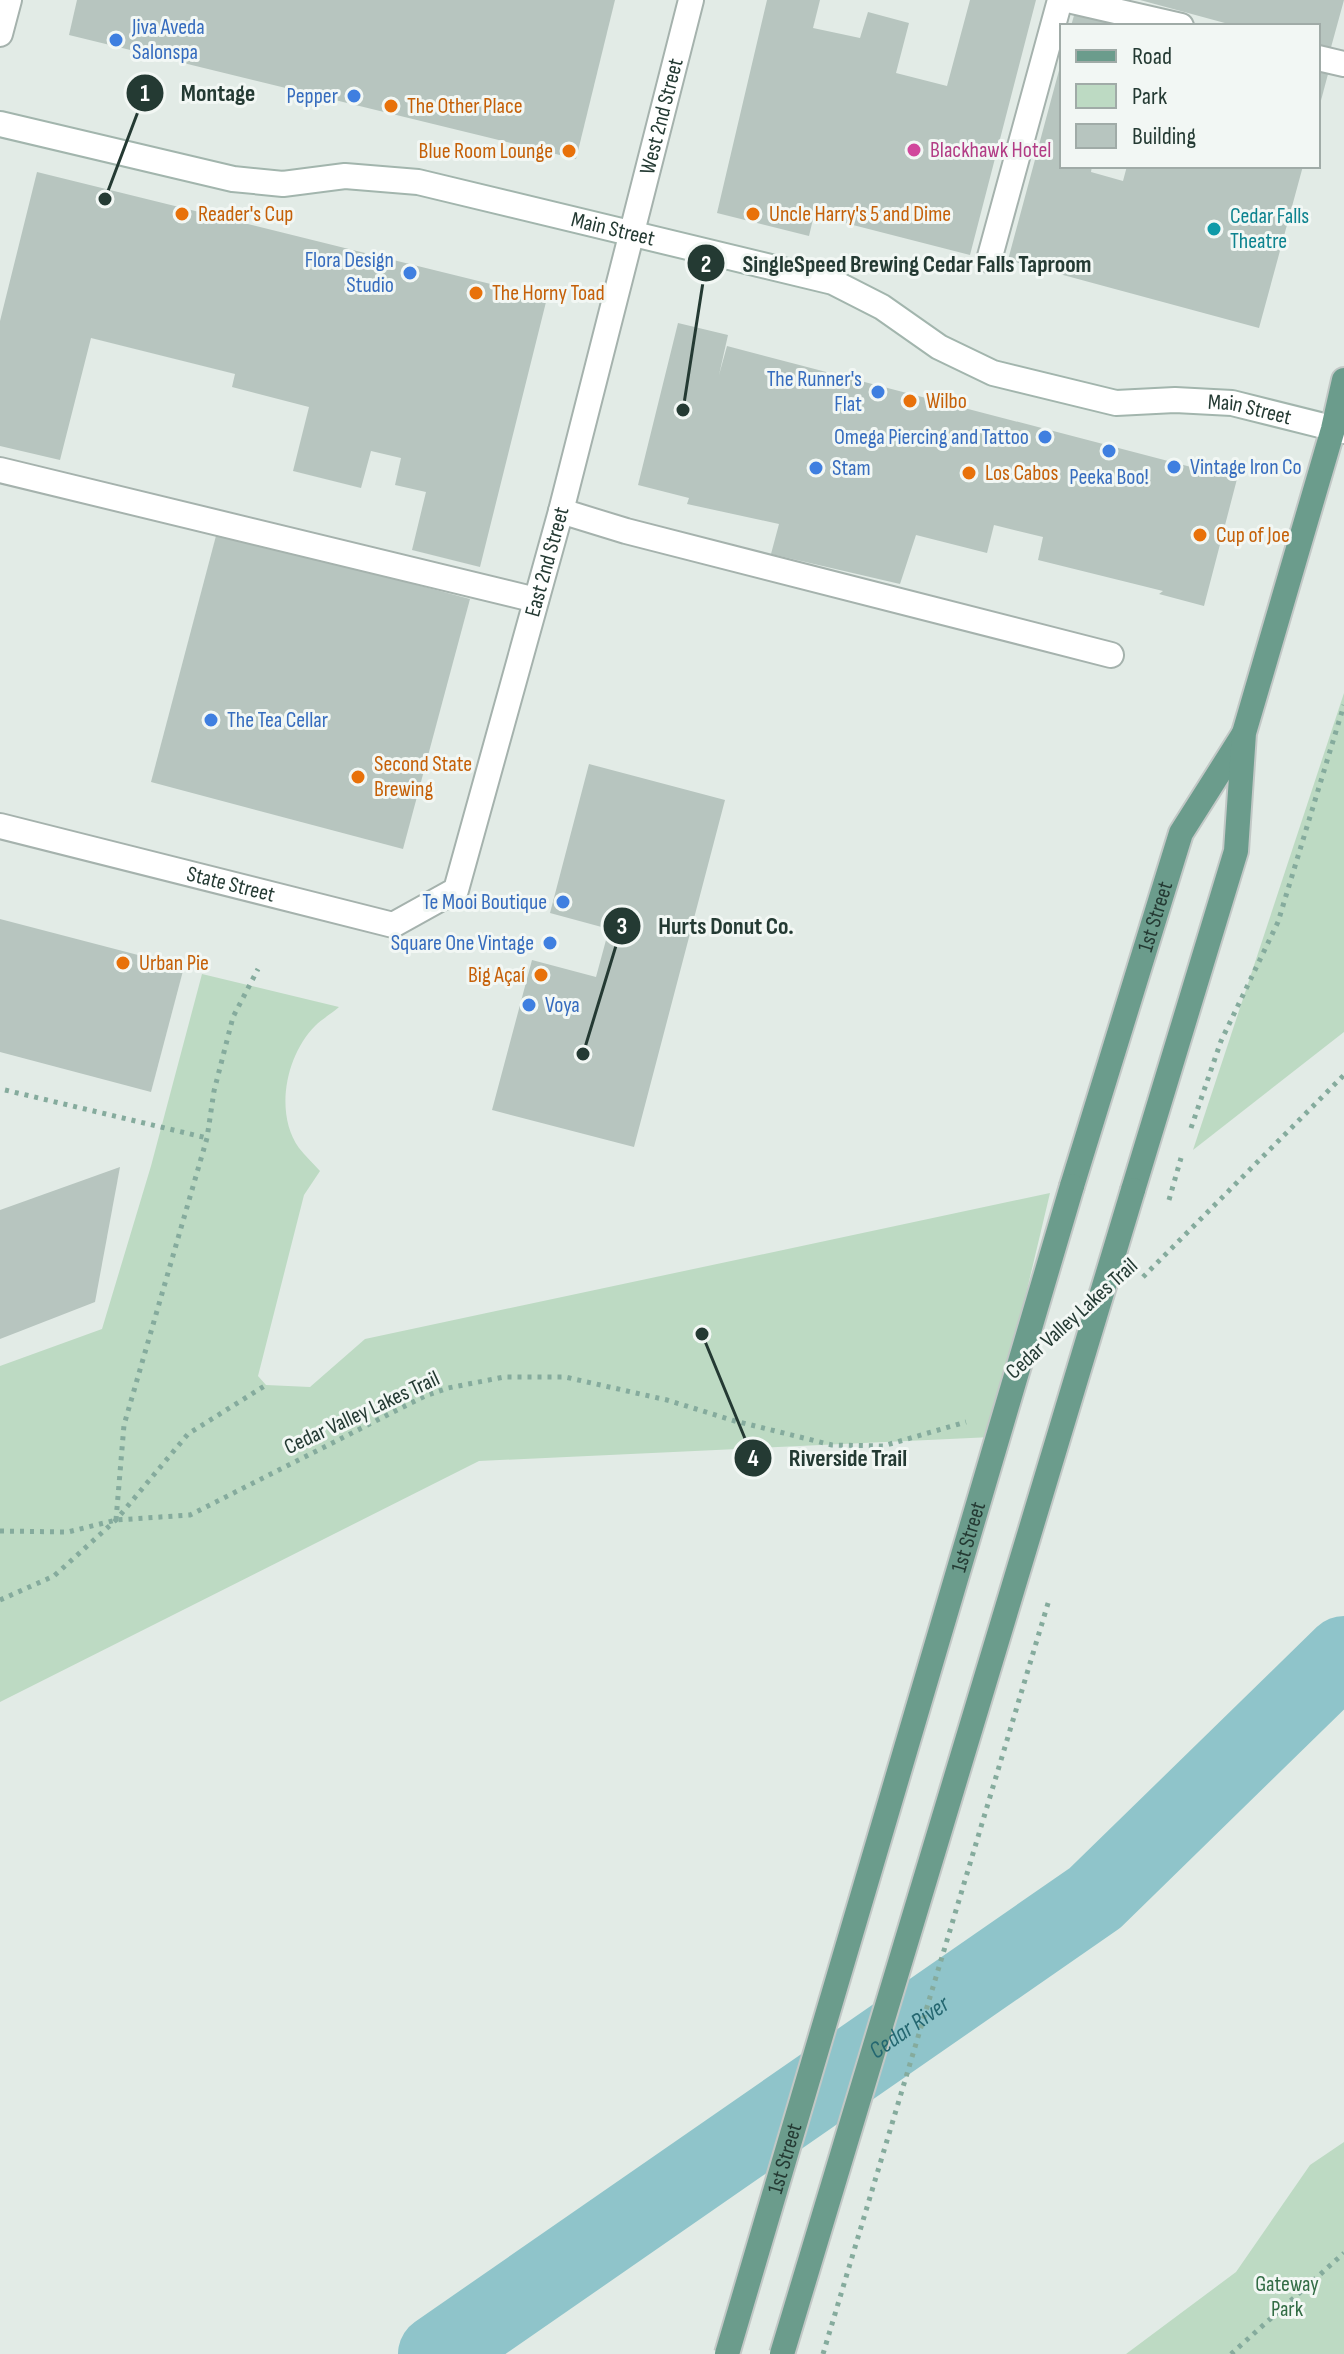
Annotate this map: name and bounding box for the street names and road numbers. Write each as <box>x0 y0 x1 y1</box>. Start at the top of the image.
street label: West 2nd Street <box>634 55 689 177</box>
street label: Main Street <box>569 206 658 252</box>
street label: Main Street <box>1207 388 1295 431</box>
street label: East 2nd Street <box>519 504 575 620</box>
street label: State Street <box>184 860 278 908</box>
street label: 1st Street <box>1132 878 1179 955</box>
street label: Cedar Valley Lakes Trail <box>1000 1253 1144 1385</box>
street label: Cedar Valley Lakes Trail <box>280 1365 444 1461</box>
street label: 1st Street <box>945 1498 992 1575</box>
street label: 1st Street <box>762 2120 808 2197</box>

